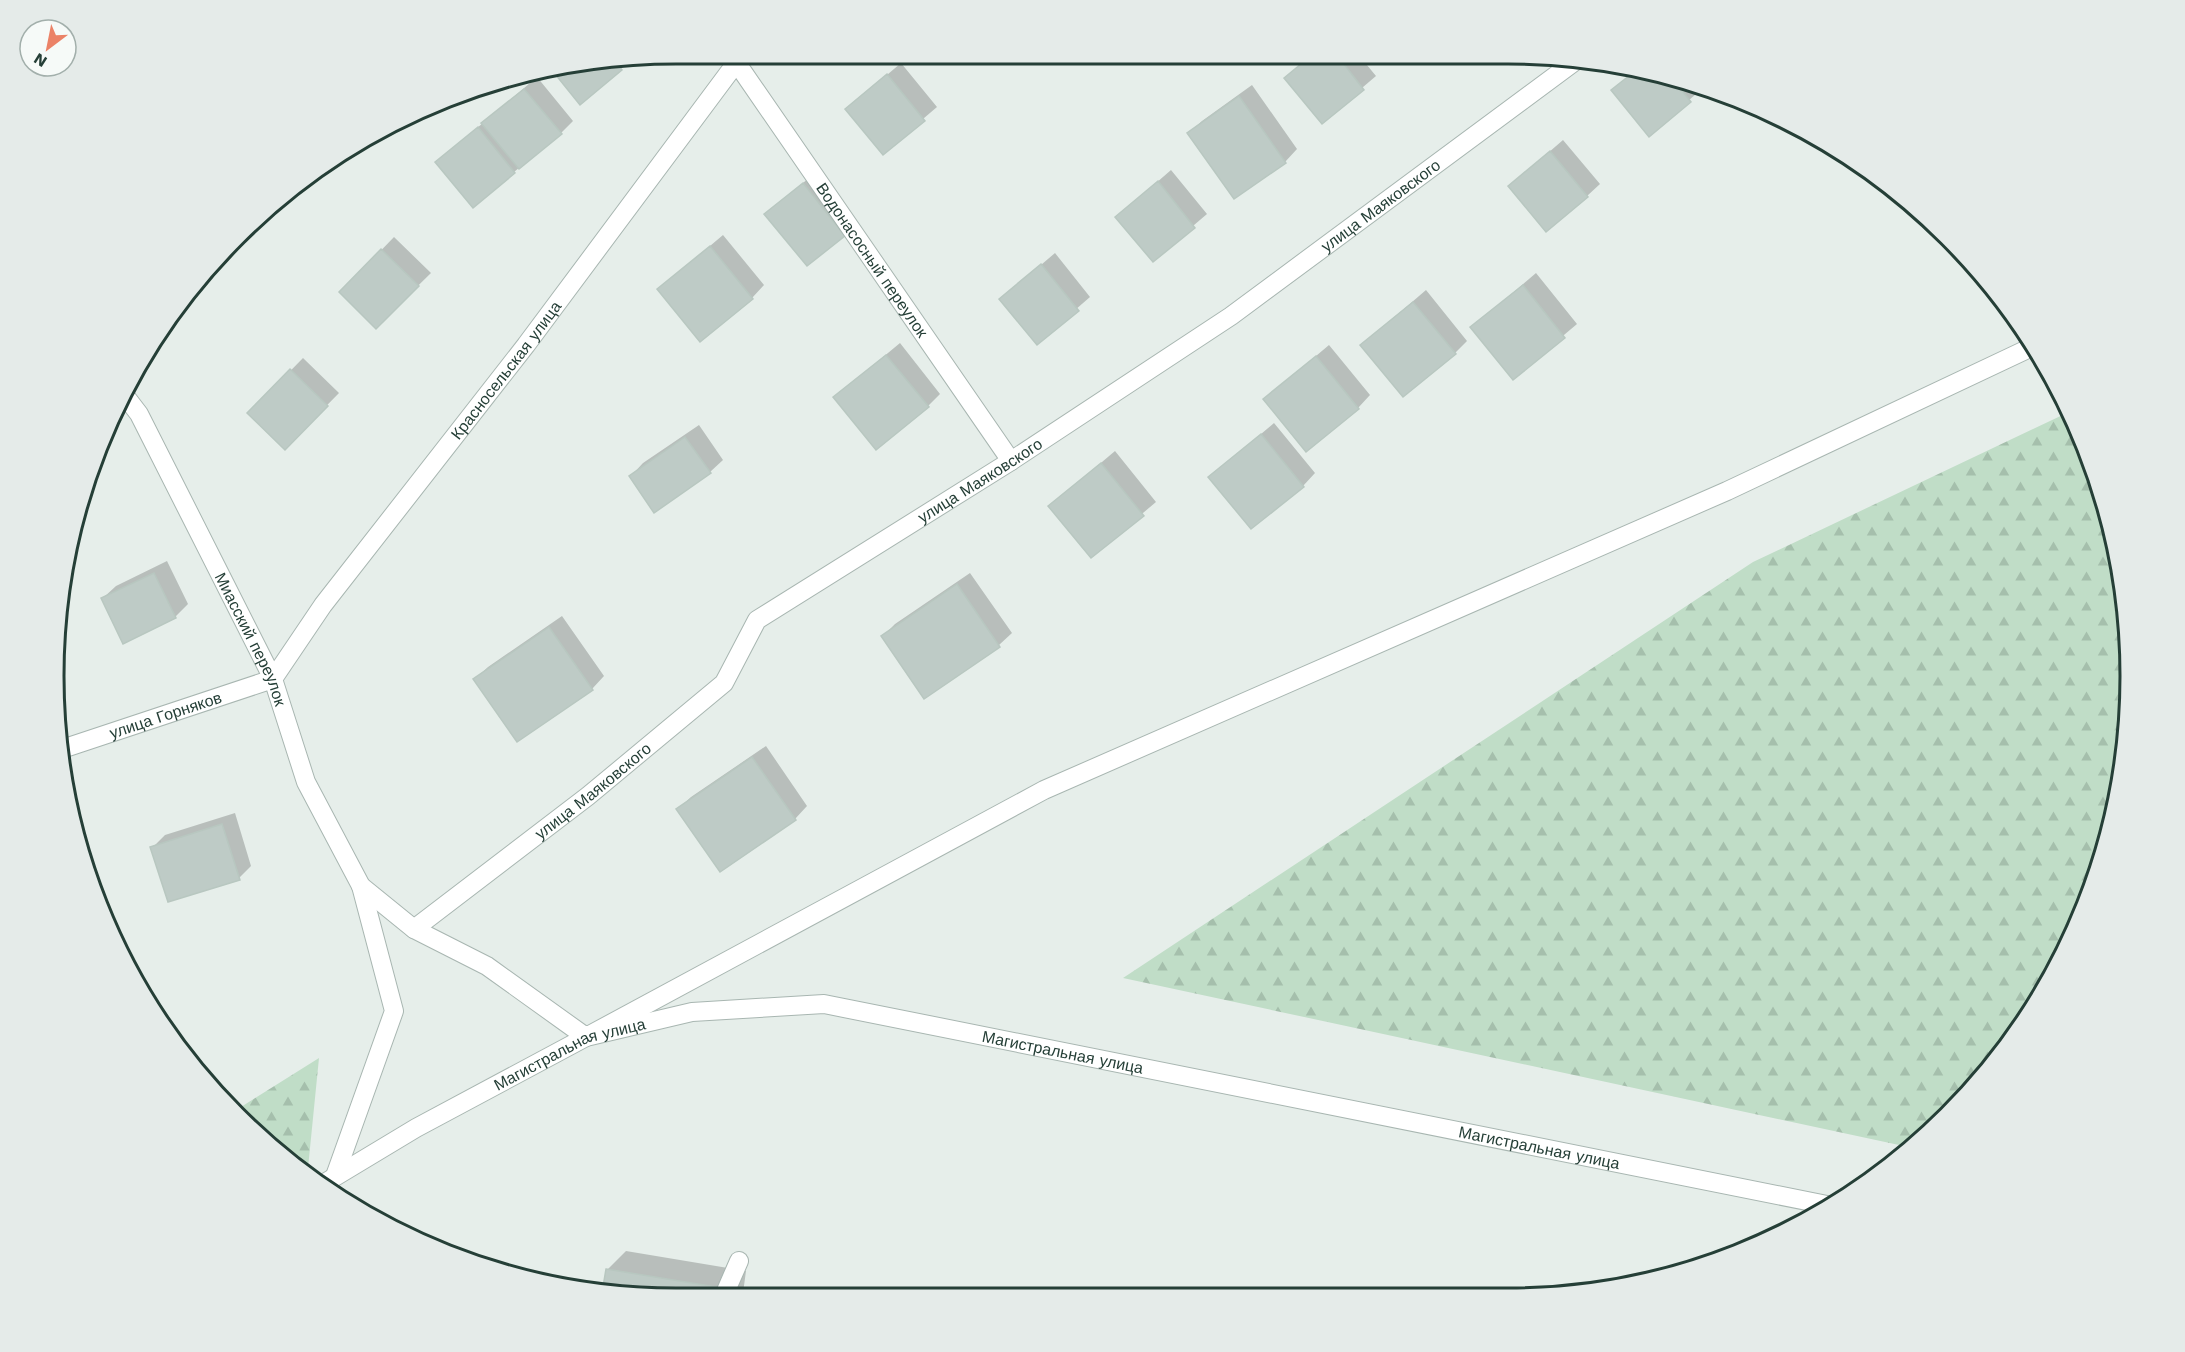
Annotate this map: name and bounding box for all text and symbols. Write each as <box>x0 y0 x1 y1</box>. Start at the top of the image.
north arrow <box>18 18 78 78</box>
text: N <box>30 49 50 71</box>
street label: улица Маяковского <box>1317 155 1444 256</box>
street label: Водонасосный переулок <box>813 179 933 342</box>
street label: Красносельская улица <box>447 297 565 443</box>
street label: улица Маяковского <box>914 434 1046 527</box>
street label: Миасский переулок <box>211 569 291 709</box>
street label: улица Горняков <box>107 687 224 742</box>
street label: улица Маяковского <box>531 738 655 843</box>
street label: Магистральная улица <box>490 1014 647 1094</box>
street label: Магистральная улица <box>980 1026 1145 1077</box>
street label: Магистральная улица <box>1457 1122 1622 1173</box>

